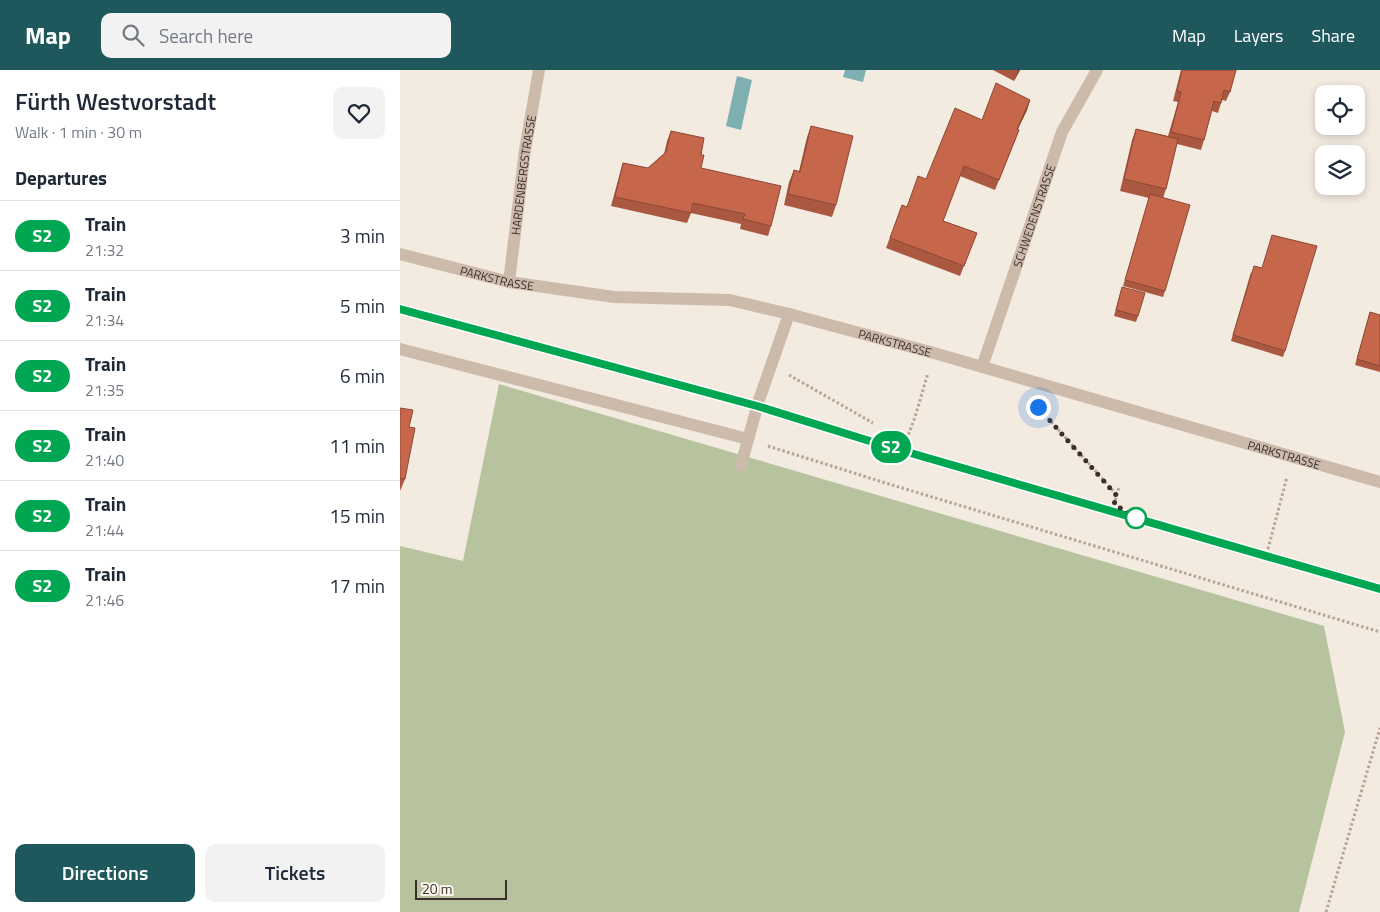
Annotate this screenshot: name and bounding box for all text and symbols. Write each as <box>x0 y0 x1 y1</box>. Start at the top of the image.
search box <box>101 13 451 58</box>
text: Map <box>25 17 71 53</box>
icon: search <box>119 21 147 49</box>
text: Search here <box>159 21 253 50</box>
text: Map <box>1172 22 1206 49</box>
text: Layers <box>1234 22 1283 49</box>
text: Share <box>1311 22 1355 49</box>
text: Fürth Westvorstadt <box>15 83 216 119</box>
map controls <box>1315 85 1365 195</box>
button: locate <box>1315 85 1365 135</box>
button: heart <box>333 87 385 139</box>
street label: HARDENBERGSTRASSE <box>505 113 541 236</box>
text: Walk · 1 min · 30 m <box>15 120 142 144</box>
button: layers <box>1315 145 1365 195</box>
street label: SCHWEDENSTRASSE <box>1007 161 1060 270</box>
text: Departures <box>15 163 107 192</box>
text: Train <box>85 209 126 238</box>
text: 3 min <box>340 221 385 250</box>
text: S2 <box>33 222 52 249</box>
text: 21:32 <box>85 238 124 262</box>
street label: PARKSTRASSE <box>458 260 535 295</box>
text: Train <box>85 279 126 308</box>
text: 5 min <box>340 291 385 320</box>
text: S2 <box>33 292 52 319</box>
text: 21:34 <box>85 308 124 332</box>
street label: PARKSTRASSE <box>856 324 934 362</box>
text: Train <box>85 349 126 378</box>
text: 6 min <box>340 361 385 390</box>
text: S2 <box>33 362 52 389</box>
text: 21:35 <box>85 378 124 402</box>
your location <box>1026 395 1051 420</box>
text: Train <box>85 419 126 448</box>
text: 11 min <box>329 431 385 460</box>
line badge: S2 <box>868 431 914 463</box>
text: S2 <box>33 432 52 459</box>
text: S2 <box>881 433 901 460</box>
street label: PARKSTRASSE <box>1246 435 1323 474</box>
text: 21:40 <box>85 448 124 472</box>
text: Train <box>85 489 126 518</box>
text: 15 min <box>329 501 385 530</box>
text: S2 <box>33 502 52 529</box>
unlabelled marker <box>1125 507 1147 529</box>
text: 21:44 <box>85 518 124 542</box>
text: Train <box>85 559 126 588</box>
text: 17 min <box>329 571 385 600</box>
text: S2 <box>33 572 52 599</box>
text: 21:46 <box>85 588 124 612</box>
button: Directions <box>15 844 195 902</box>
button: Tickets <box>205 844 385 902</box>
scale bar <box>415 877 508 900</box>
text: 20 m <box>422 878 452 899</box>

